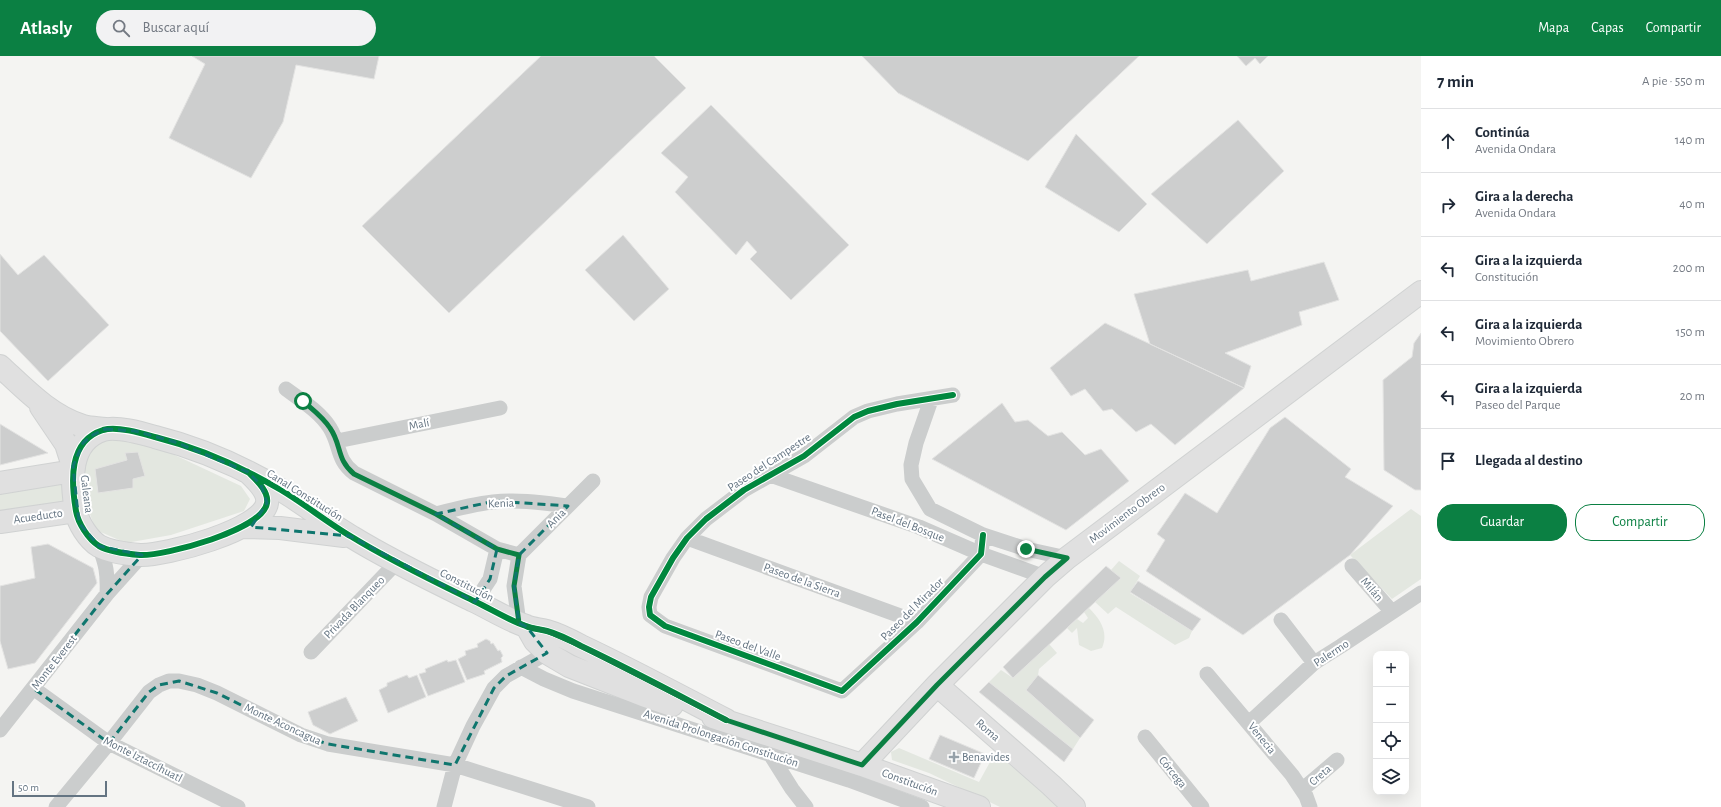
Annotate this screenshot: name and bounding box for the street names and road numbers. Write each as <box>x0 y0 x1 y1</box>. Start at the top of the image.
street label: Malí <box>408 416 430 432</box>
street label: Paseo del Campestre <box>725 431 813 493</box>
street label: Canal Constitución <box>265 467 345 523</box>
street label: Galeana <box>79 474 95 514</box>
street label: Movimiento Obrero <box>1087 481 1167 545</box>
street label: Kenia <box>488 497 515 509</box>
street label: Pasel del Bosque <box>870 505 946 543</box>
street label: Ania <box>544 506 568 530</box>
street label: Acueducto <box>13 507 63 525</box>
street label: Paseo de la Sierra <box>762 561 842 600</box>
street label: Constitución <box>438 566 496 604</box>
street label: Privada Blanqueo <box>321 573 387 641</box>
street label: Paseo del Mirador <box>878 575 946 643</box>
street label: Milán <box>1359 575 1385 603</box>
street label: Paseo del Valle <box>713 628 783 662</box>
street label: Monte Everest <box>29 632 79 692</box>
street label: Palermo <box>1311 637 1351 669</box>
street label: Monte Aconcagua <box>243 701 324 747</box>
street label: Avenida Prolongación Constitución <box>642 707 800 769</box>
street label: Roma <box>974 717 1003 744</box>
street label: Venecia <box>1246 720 1278 756</box>
street label: Monte Iztaccíhuatl <box>102 734 184 784</box>
street label: Córcega <box>1157 754 1190 790</box>
street label: Creta <box>1307 762 1334 788</box>
street label: Constitución <box>880 766 940 798</box>

